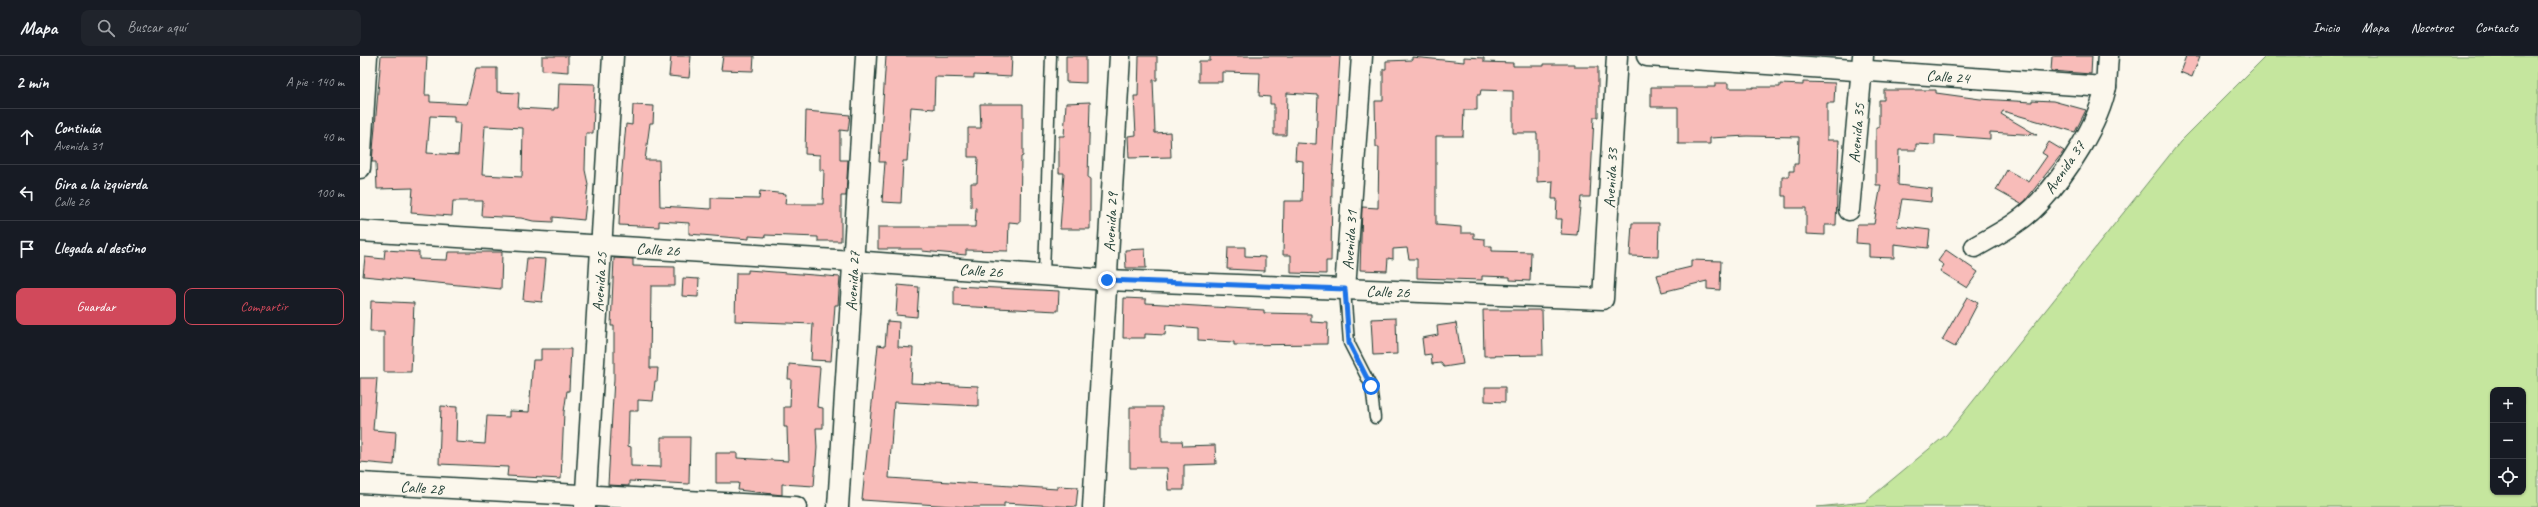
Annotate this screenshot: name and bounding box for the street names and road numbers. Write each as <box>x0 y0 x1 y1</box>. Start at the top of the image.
street label: Calle 24 <box>1926 66 1972 89</box>
street label: Avenida 35 <box>1844 102 1870 164</box>
street label: Avenida 37 <box>2040 137 2090 198</box>
street label: Avenida 33 <box>1599 146 1623 208</box>
street label: Avenida 29 <box>1099 190 1123 252</box>
street label: Avenida 31 <box>1338 209 1362 271</box>
street label: Calle 26 <box>636 239 681 261</box>
street label: Avenida 27 <box>841 250 865 311</box>
street label: Avenida 25 <box>588 251 612 313</box>
street label: Calle 26 <box>959 260 1004 283</box>
street label: Calle 26 <box>1366 281 1411 303</box>
street label: Calle 28 <box>400 477 446 500</box>

